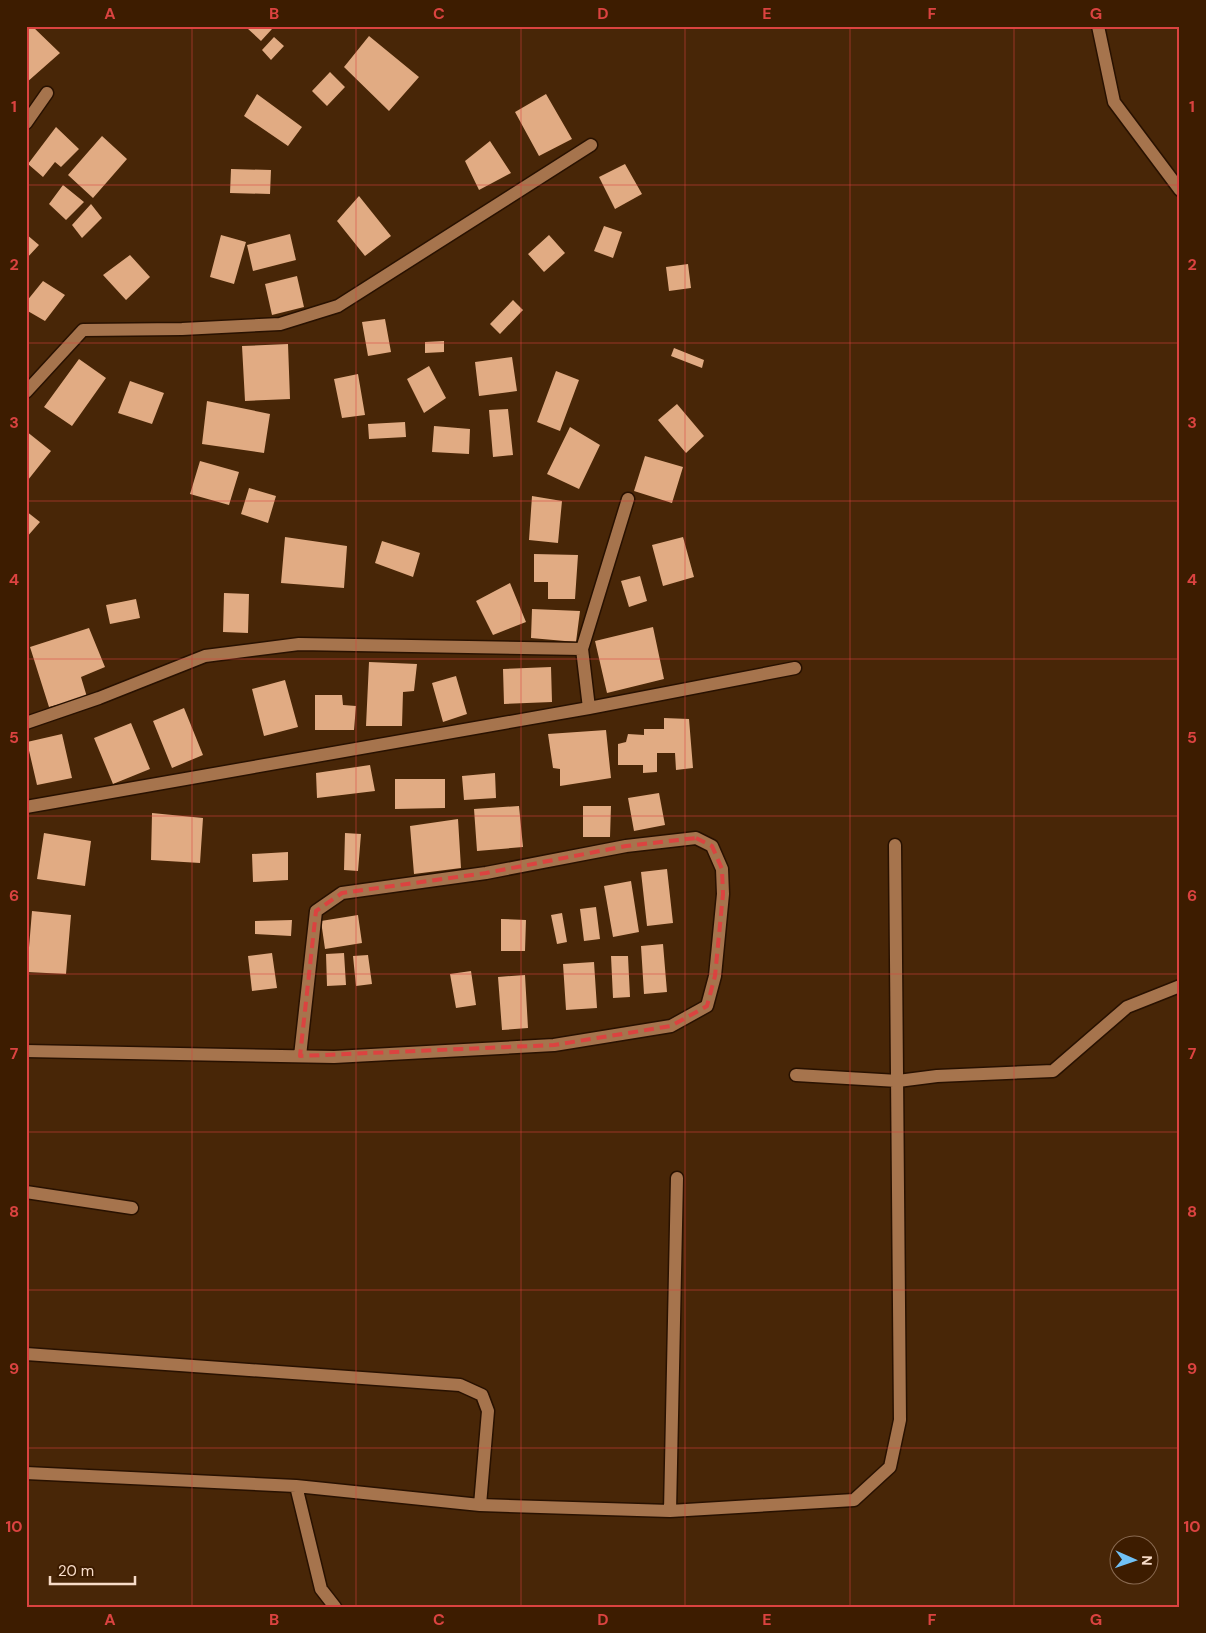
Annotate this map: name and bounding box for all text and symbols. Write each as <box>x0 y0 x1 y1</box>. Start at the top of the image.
text: A <box>104 3 116 24</box>
text: B <box>269 3 279 24</box>
text: C <box>433 3 445 24</box>
text: D <box>597 3 609 24</box>
text: E <box>762 3 772 24</box>
text: F <box>928 3 937 24</box>
text: G <box>1090 3 1102 24</box>
text: 1 <box>11 96 17 117</box>
text: 1 <box>1189 96 1195 117</box>
text: 2 <box>9 254 19 275</box>
text: 2 <box>1187 254 1197 275</box>
text: 3 <box>9 412 19 433</box>
text: 3 <box>1187 412 1197 433</box>
text: 4 <box>9 569 19 590</box>
text: 4 <box>1187 569 1197 590</box>
text: 5 <box>9 727 19 748</box>
text: 5 <box>1187 727 1197 748</box>
text: 6 <box>9 885 19 906</box>
text: 6 <box>1187 885 1197 906</box>
text: 7 <box>10 1043 19 1064</box>
text: 7 <box>1188 1043 1197 1064</box>
text: 8 <box>9 1201 19 1222</box>
text: 8 <box>1187 1201 1197 1222</box>
text: 9 <box>9 1358 19 1379</box>
text: 9 <box>1187 1358 1197 1379</box>
text: 10 <box>5 1516 23 1537</box>
text: 10 <box>1183 1516 1201 1537</box>
north arrow <box>1108 1536 1158 1586</box>
scale bar <box>50 1553 135 1585</box>
text: N <box>1138 1555 1156 1566</box>
text: 20 m <box>58 1561 94 1581</box>
text: A <box>104 1609 116 1630</box>
text: B <box>269 1609 279 1630</box>
text: C <box>433 1609 445 1630</box>
text: D <box>597 1609 609 1630</box>
text: E <box>762 1609 772 1630</box>
text: F <box>928 1609 937 1630</box>
text: G <box>1090 1609 1102 1630</box>

